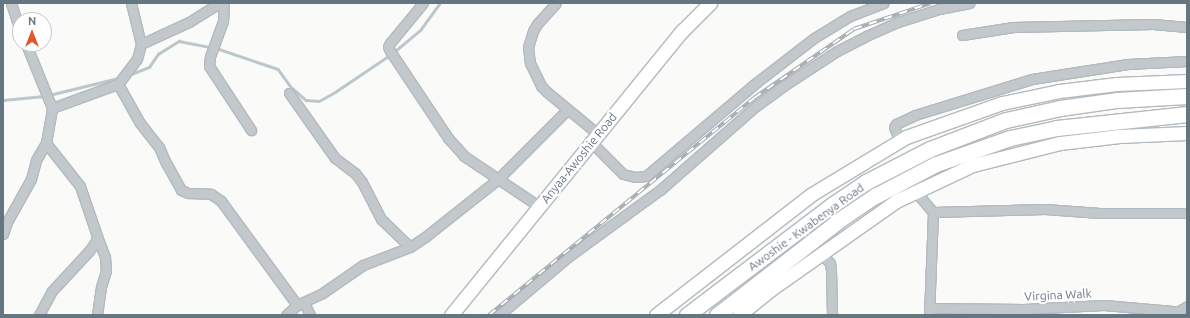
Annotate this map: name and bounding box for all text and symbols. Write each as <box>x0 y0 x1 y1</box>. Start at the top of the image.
north arrow <box>12 12 52 52</box>
text: N <box>28 15 36 27</box>
street label: Anyaa-Awoshie Road <box>538 110 620 206</box>
street label: Awoshie - Kwabenya Road <box>745 180 867 274</box>
street label: Virgina Walk <box>1024 286 1092 304</box>

